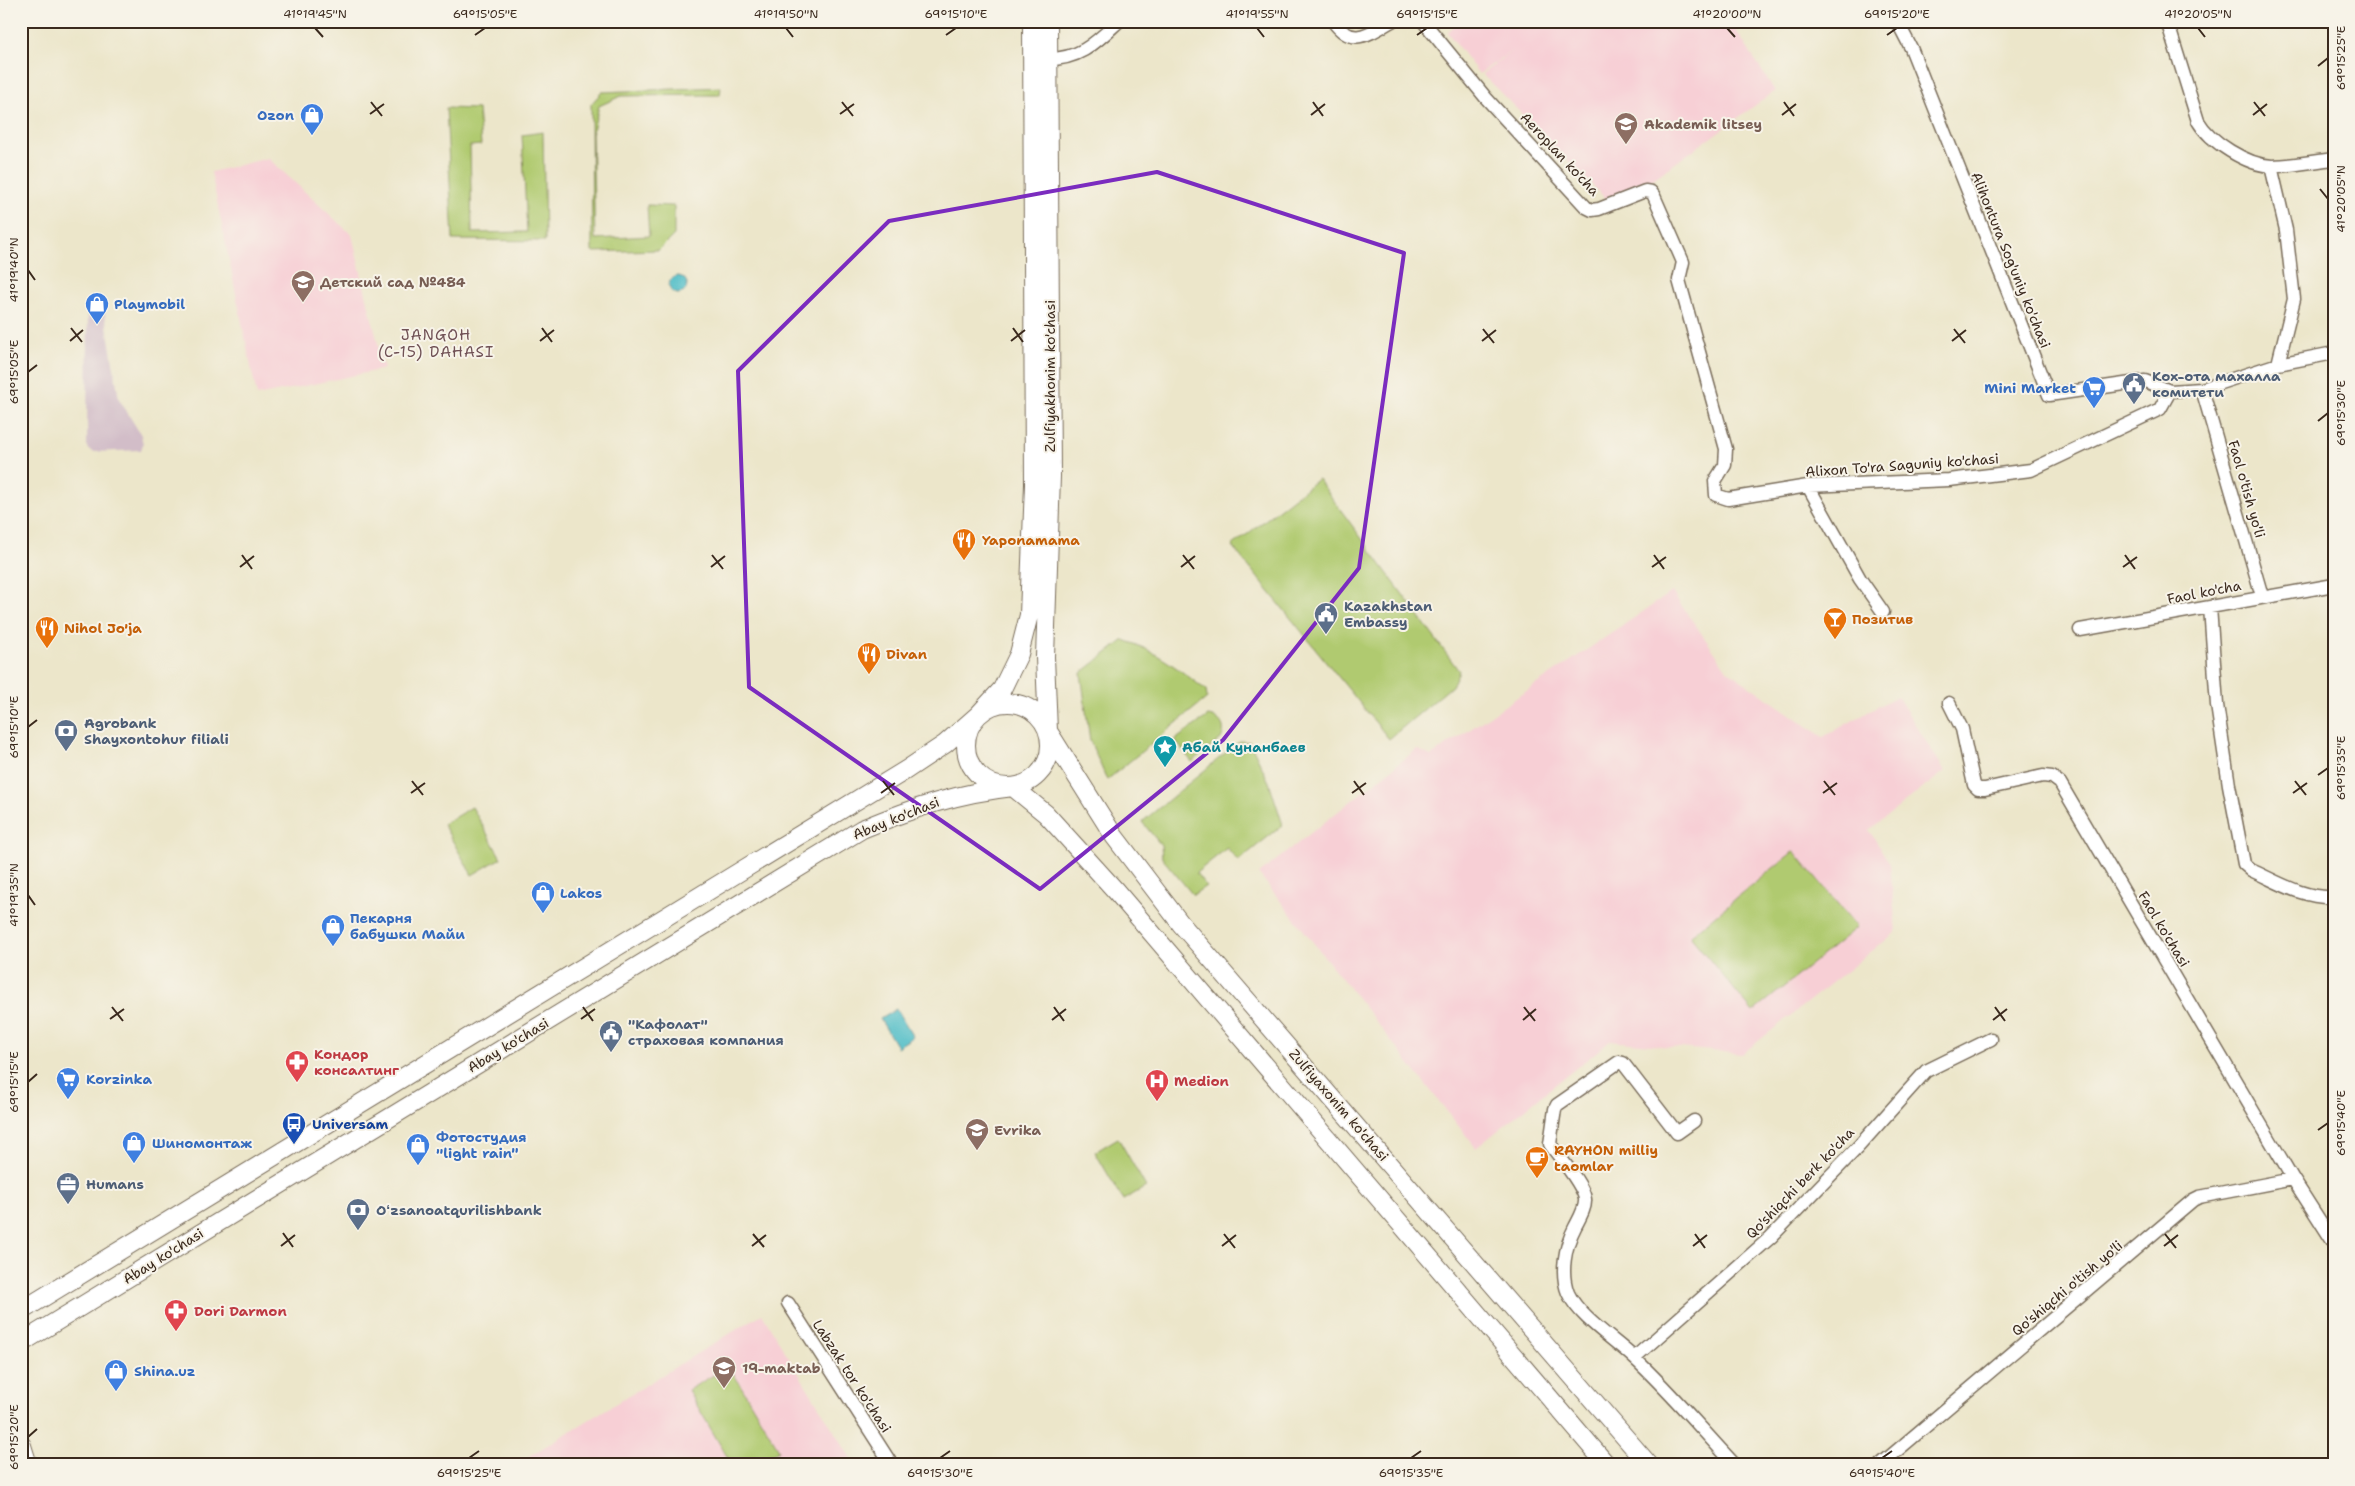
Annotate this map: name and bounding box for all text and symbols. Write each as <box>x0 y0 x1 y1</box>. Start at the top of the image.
text: 41°19'45"N <box>283 6 347 22</box>
text: 69°15'05"E <box>453 6 517 22</box>
text: 41°19'50"N <box>754 6 818 22</box>
text: 69°15'10"E <box>925 6 987 22</box>
text: 41°19'55"N <box>1225 6 1289 22</box>
text: 69°15'15"E <box>1396 6 1458 22</box>
text: 41°20'00"N <box>1693 6 1761 22</box>
text: 69°15'20"E <box>1864 6 1930 22</box>
text: 41°20'05"N <box>2164 6 2232 22</box>
text: 69°15'25"E <box>2333 26 2349 90</box>
shop icon: Ozon <box>299 102 325 136</box>
place label: Ozon <box>257 106 294 124</box>
street label: Aeroplan ko'cha <box>1517 108 1604 200</box>
school or university icon: Akademik litsey <box>1613 111 1639 145</box>
place label: Akademik litsey <box>1644 115 1762 133</box>
text: 41°20'05"N <box>2333 165 2349 233</box>
street label: Alihontura Sog'uniy ko'chasi <box>1967 169 2055 351</box>
text: 41°19'40"N <box>6 237 22 303</box>
school or university icon: Детский сад №484 <box>290 269 316 303</box>
place label: Детский сад №484 <box>320 273 466 291</box>
shop icon: Playmobil <box>84 291 110 325</box>
place label: Playmobil <box>114 295 185 313</box>
street label: Zulfiyakhonim ko'chasi <box>1041 300 1059 452</box>
district label: JANGOH (C-15) DAHASI <box>378 325 494 362</box>
text: 69°15'05"E <box>6 340 22 404</box>
place label: Кох-ота махалла комитети <box>2152 367 2281 401</box>
public building icon: Кох-ота махалла комитети <box>2121 371 2147 405</box>
supermarket icon: Mini Market <box>2081 375 2107 409</box>
place label: Mini Market <box>1984 379 2076 397</box>
text: 69°15'30"E <box>2333 380 2349 446</box>
street label: Faol o'tish yo'li <box>2224 438 2270 540</box>
street label: Alixon To'ra Saguniy ko'chasi <box>1805 449 1999 481</box>
restaurant icon: Yaponamama <box>951 527 977 561</box>
place label: Yaponamama <box>982 531 1080 549</box>
street label: Faol ko'cha <box>2166 576 2243 608</box>
place label: Kazakhstan Embassy <box>1344 597 1432 631</box>
public building icon: Kazakhstan Embassy <box>1313 601 1339 635</box>
bar icon: Позитив <box>1822 606 1848 640</box>
place label: Позитив <box>1852 610 1913 628</box>
restaurant icon: Nihol Jo'ja <box>34 615 60 649</box>
place label: Nihol Jo'ja <box>64 619 142 637</box>
restaurant icon: Divan <box>856 641 882 675</box>
place label: Divan <box>886 645 927 663</box>
text: 69°15'10"E <box>6 696 22 758</box>
place label: Agrobank Shayxontohur filiali <box>84 714 229 748</box>
bank icon: Agrobank Shayxontohur filiali <box>53 718 79 752</box>
place icon: Абай Кунанбаев <box>1152 734 1178 768</box>
text: 69°15'35"E <box>2333 736 2349 800</box>
place label: Абай Кунанбаев <box>1182 738 1306 756</box>
street label: Abay ko'chasi <box>850 792 942 844</box>
text: 41°19'35"N <box>6 863 22 927</box>
shop icon: Lakos <box>530 880 556 914</box>
place label: Lakos <box>560 884 602 902</box>
street label: Faol ko'chasi <box>2134 888 2194 970</box>
place label: Пекарня бабушки Майи <box>350 909 465 943</box>
shop icon: Пекарня бабушки Майи <box>320 913 346 947</box>
street label: Abay ko'chasi <box>464 1014 552 1076</box>
place label: "Кафолат" страховая компания <box>628 1015 784 1049</box>
public building icon: "Кафолат" страховая компания <box>598 1019 624 1053</box>
place label: Кондор консалтинг <box>314 1045 400 1079</box>
street label: Zulfiyaxonim ko'chasi <box>1285 1045 1393 1165</box>
pharmacy icon: Кондор консалтинг <box>284 1049 310 1083</box>
text: 69°15'15"E <box>6 1051 22 1113</box>
supermarket icon: Korzinka <box>55 1066 81 1100</box>
hospital icon: Medion <box>1144 1068 1170 1102</box>
place label: Korzinka <box>86 1070 152 1088</box>
place label: Medion <box>1174 1072 1229 1090</box>
text: 69°15'40"E <box>2333 1090 2349 1156</box>
bus stop icon: Universam <box>281 1111 307 1145</box>
place label: Universam <box>312 1115 388 1133</box>
school or university icon: Evrika <box>964 1117 990 1151</box>
place label: Evrika <box>994 1121 1042 1139</box>
street label: Qo'shiqchi berk ko'cha <box>1742 1123 1858 1243</box>
place label: Фотостудия "light rain" <box>436 1128 527 1162</box>
shop icon: Шиномонтаж <box>121 1130 147 1164</box>
shop icon: Фотостудия "light rain" <box>405 1132 431 1166</box>
place label: Шиномонтаж <box>152 1134 252 1152</box>
place label: RAYHON milliy taomlar <box>1554 1141 1658 1175</box>
cafe icon: RAYHON milliy taomlar <box>1524 1145 1550 1179</box>
office icon: Humans <box>55 1171 81 1205</box>
place label: Humans <box>86 1175 144 1193</box>
bank icon: Oʻzsanoatqurilishbank <box>345 1197 371 1231</box>
place label: Oʻzsanoatqurilishbank <box>376 1201 542 1219</box>
street label: Abay ko'chasi <box>119 1224 207 1288</box>
street label: Qo'shiqchi o'tish yo'li <box>2008 1236 2126 1340</box>
pharmacy icon: Dori Darmon <box>163 1298 189 1332</box>
place label: Dori Darmon <box>194 1302 287 1320</box>
street label: Labzak tor ko'chasi <box>809 1316 895 1436</box>
school or university icon: 19-maktab <box>711 1355 737 1389</box>
shop icon: Shina.uz <box>103 1358 129 1392</box>
place label: 19-maktab <box>742 1359 821 1377</box>
place label: Shina.uz <box>134 1362 196 1380</box>
text: 69°15'20"E <box>6 1404 22 1470</box>
text: 69°15'25"E <box>437 1465 501 1481</box>
text: 69°15'30"E <box>907 1465 973 1481</box>
text: 69°15'35"E <box>1379 1465 1443 1481</box>
text: 69°15'40"E <box>1849 1465 1915 1481</box>

